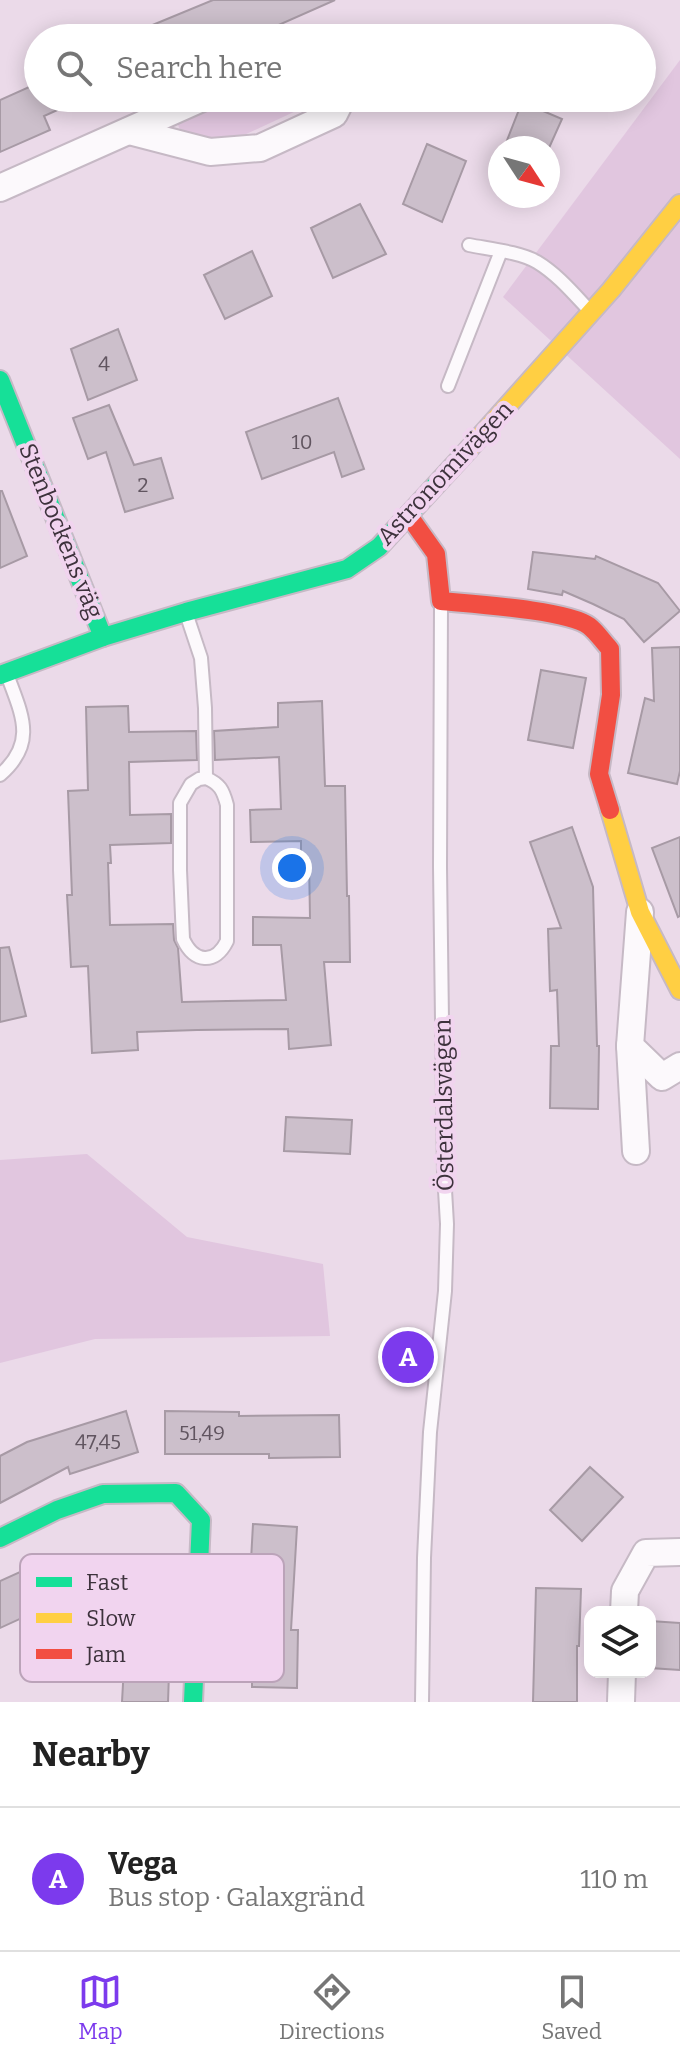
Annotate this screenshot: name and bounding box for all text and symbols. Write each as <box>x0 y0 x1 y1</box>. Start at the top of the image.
search box <box>24 24 656 112</box>
icon: search <box>52 46 96 90</box>
text: Search here <box>116 50 283 86</box>
north arrow <box>488 136 560 208</box>
house number: 4 <box>98 352 110 376</box>
street label: Astronomivägen <box>371 395 519 551</box>
house number: 10 <box>292 430 312 454</box>
street label: Stenbockens väg <box>13 439 109 623</box>
house number: 2 <box>138 473 148 497</box>
your location <box>272 848 312 888</box>
street label: Österdalsvägen <box>428 1019 460 1191</box>
pin: A <box>382 1327 434 1387</box>
house number: 51,49 <box>179 1421 225 1445</box>
house number: 47,45 <box>75 1430 121 1454</box>
legend <box>20 1554 284 1682</box>
text: Fast <box>86 1569 128 1596</box>
text: Slow <box>86 1605 136 1632</box>
map controls <box>584 1606 656 1678</box>
button: layers <box>584 1606 656 1678</box>
text: Jam <box>85 1641 126 1668</box>
text: Nearby <box>32 1734 150 1775</box>
text: Vega <box>108 1846 177 1882</box>
text: A <box>49 1864 67 1895</box>
text: 110 m <box>580 1864 648 1895</box>
text: Bus stop · Galaxgränd <box>108 1882 365 1913</box>
tab: Map <box>78 1970 123 2045</box>
tab: Directions <box>279 1970 385 2045</box>
tab: Saved <box>541 1970 602 2045</box>

